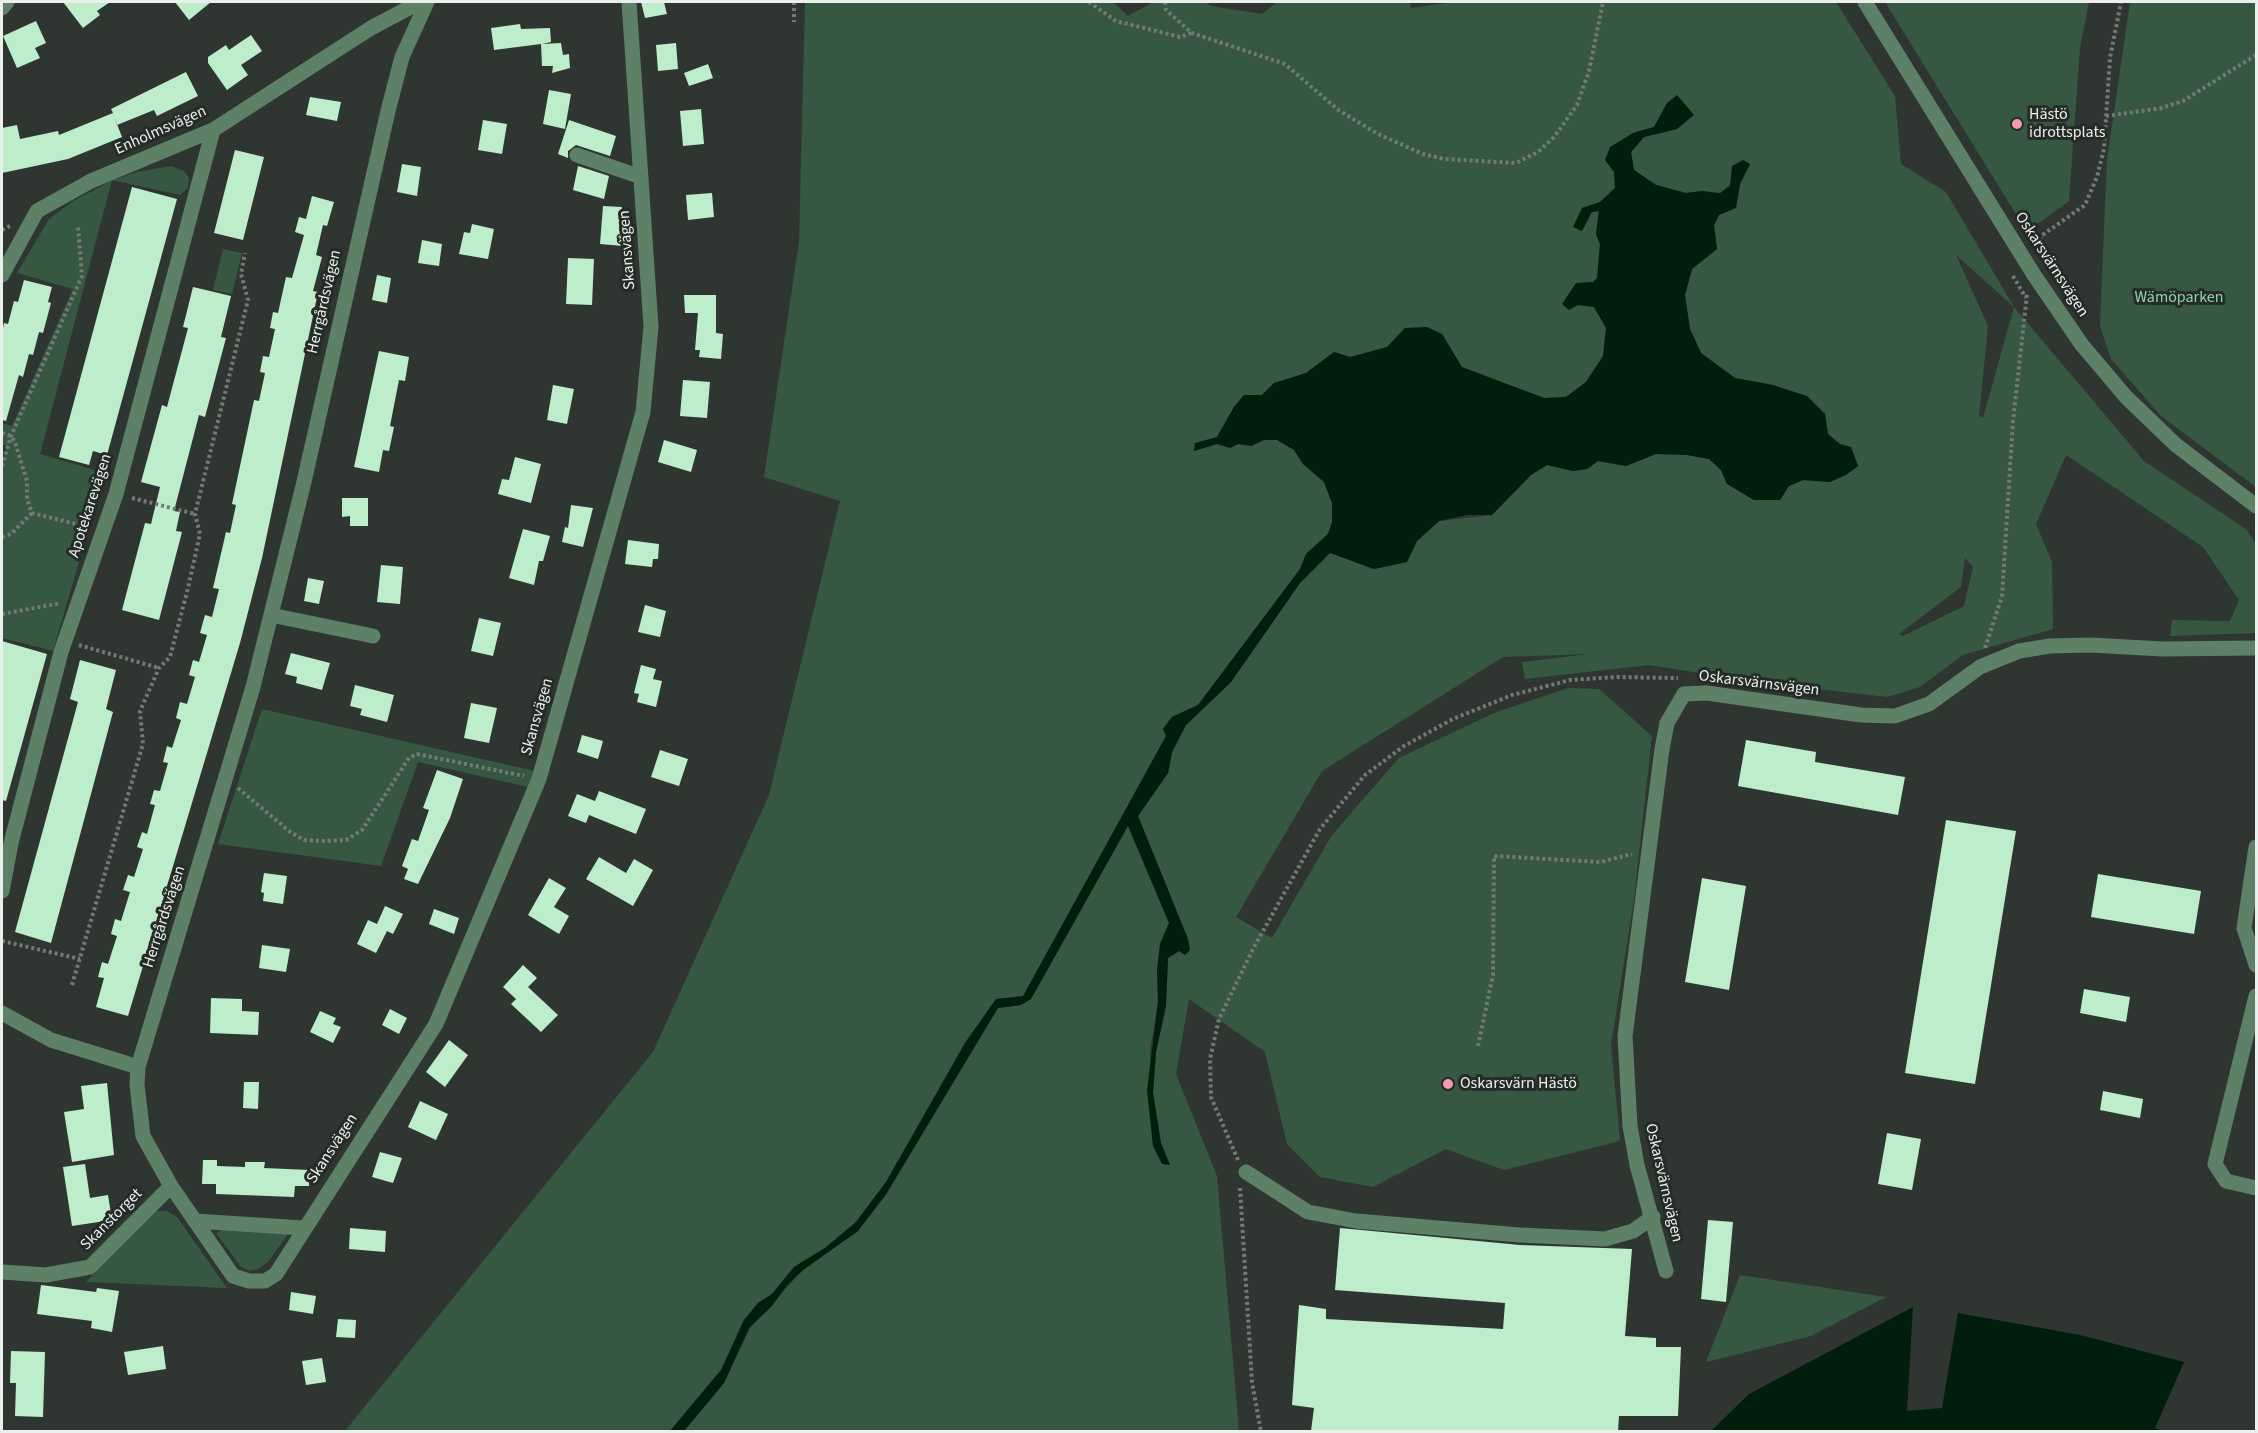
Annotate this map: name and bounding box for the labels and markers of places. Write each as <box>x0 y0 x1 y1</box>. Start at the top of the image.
place label: Hästö idrottsplats <box>2029 105 2105 143</box>
marker: Hästö idrottsplats <box>2010 117 2024 131</box>
place label: Oskarsvärn Hästö <box>1460 1074 1577 1094</box>
marker: Oskarsvärn Hästö <box>1441 1077 1455 1091</box>

